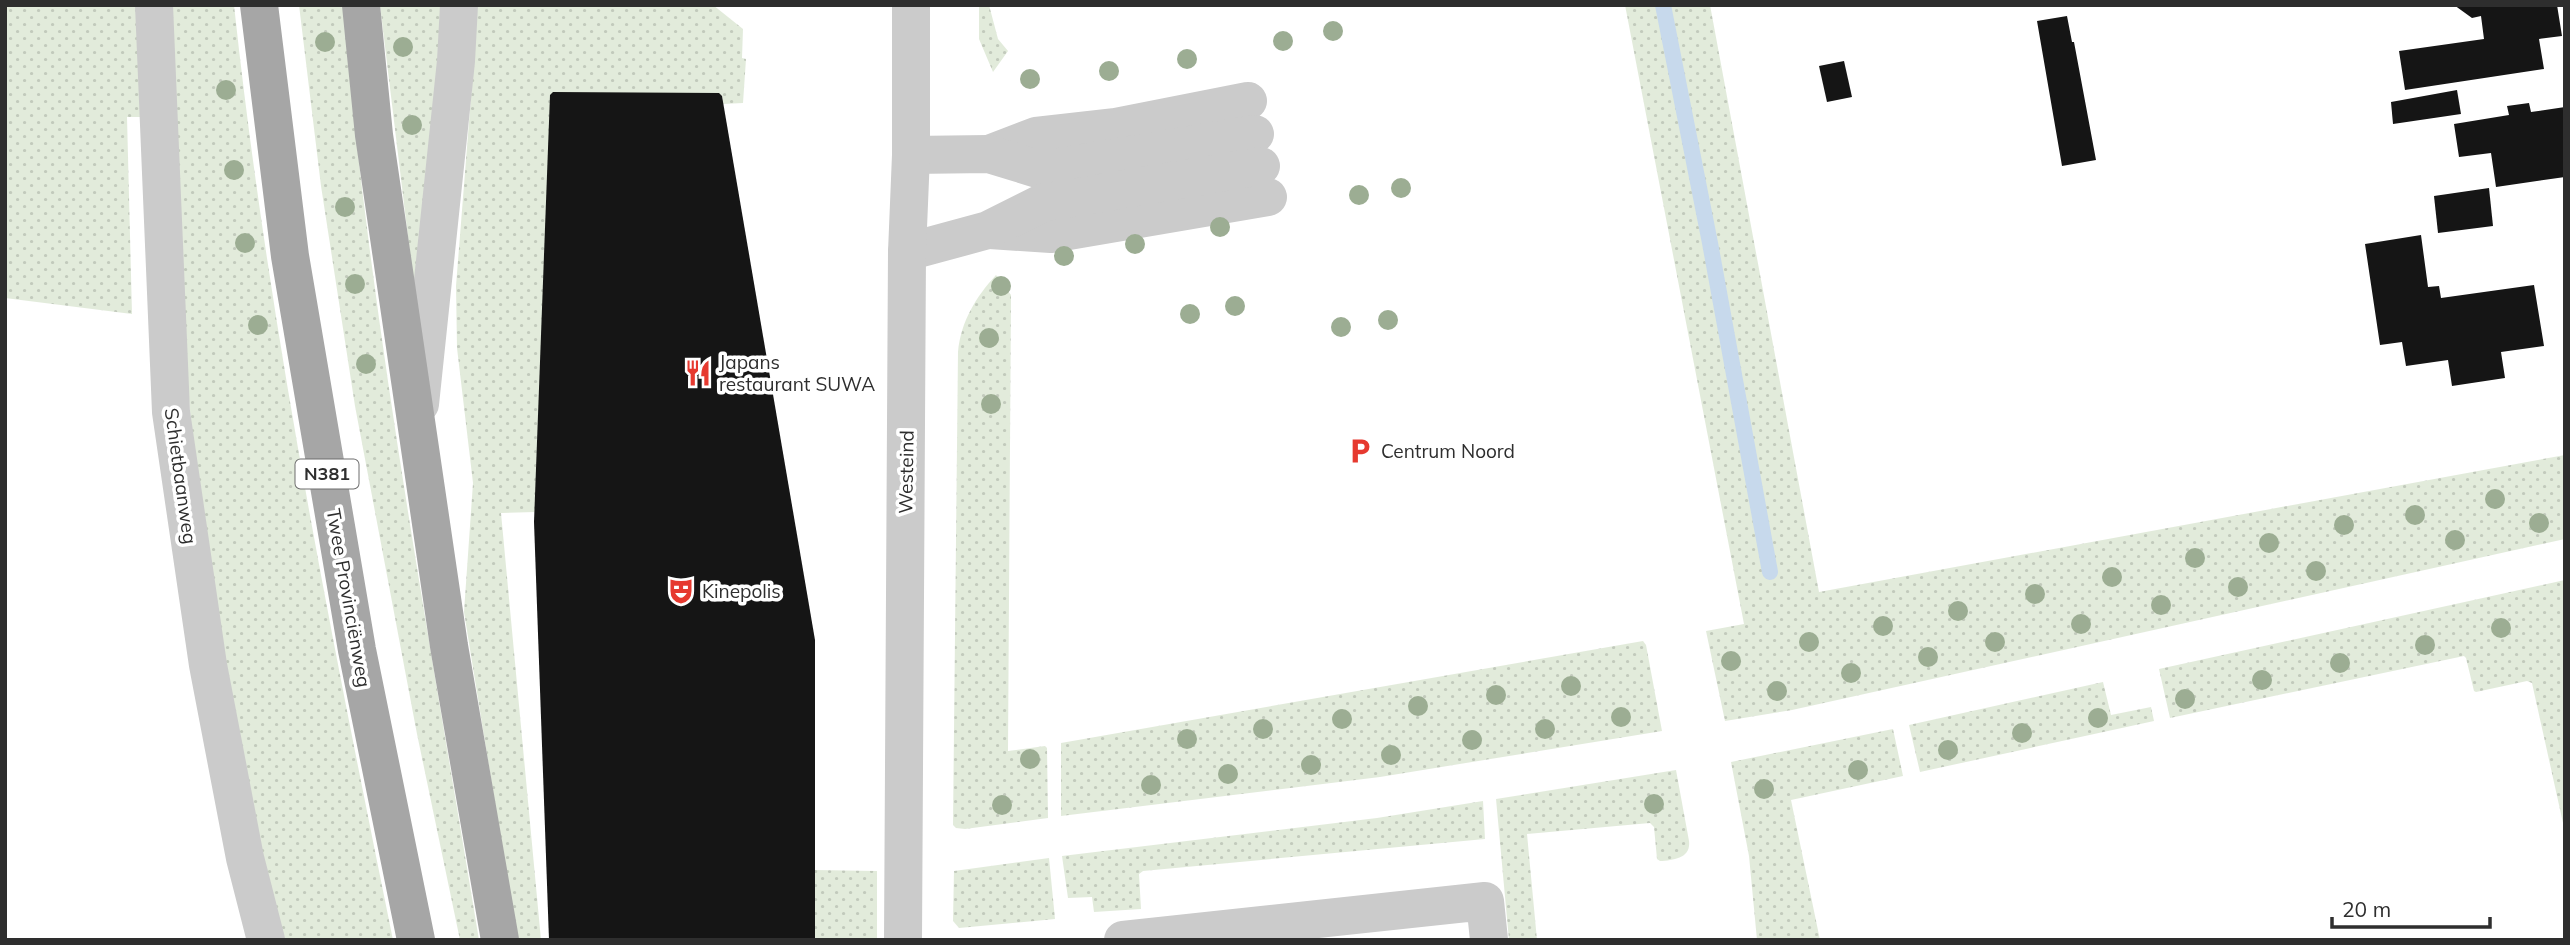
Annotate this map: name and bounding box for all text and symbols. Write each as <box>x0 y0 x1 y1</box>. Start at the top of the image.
place label: Japans restaurant SUWA <box>719 350 875 396</box>
restaurant icon: Japans restaurant SUWA <box>683 358 713 388</box>
street label: Schietbaanweg <box>160 406 202 546</box>
street label: Westeind <box>893 430 919 514</box>
parking icon: Centrum Noord <box>1345 436 1375 466</box>
place label: Centrum Noord <box>1381 439 1515 463</box>
road number: N381 <box>296 460 358 488</box>
street label: Twee Provinciënweg <box>321 507 377 689</box>
theatre icon: Kinepolis <box>666 576 696 606</box>
place label: Kinepolis <box>702 579 781 603</box>
scale bar <box>2332 886 2490 930</box>
text: 20 m <box>2342 896 2391 922</box>

